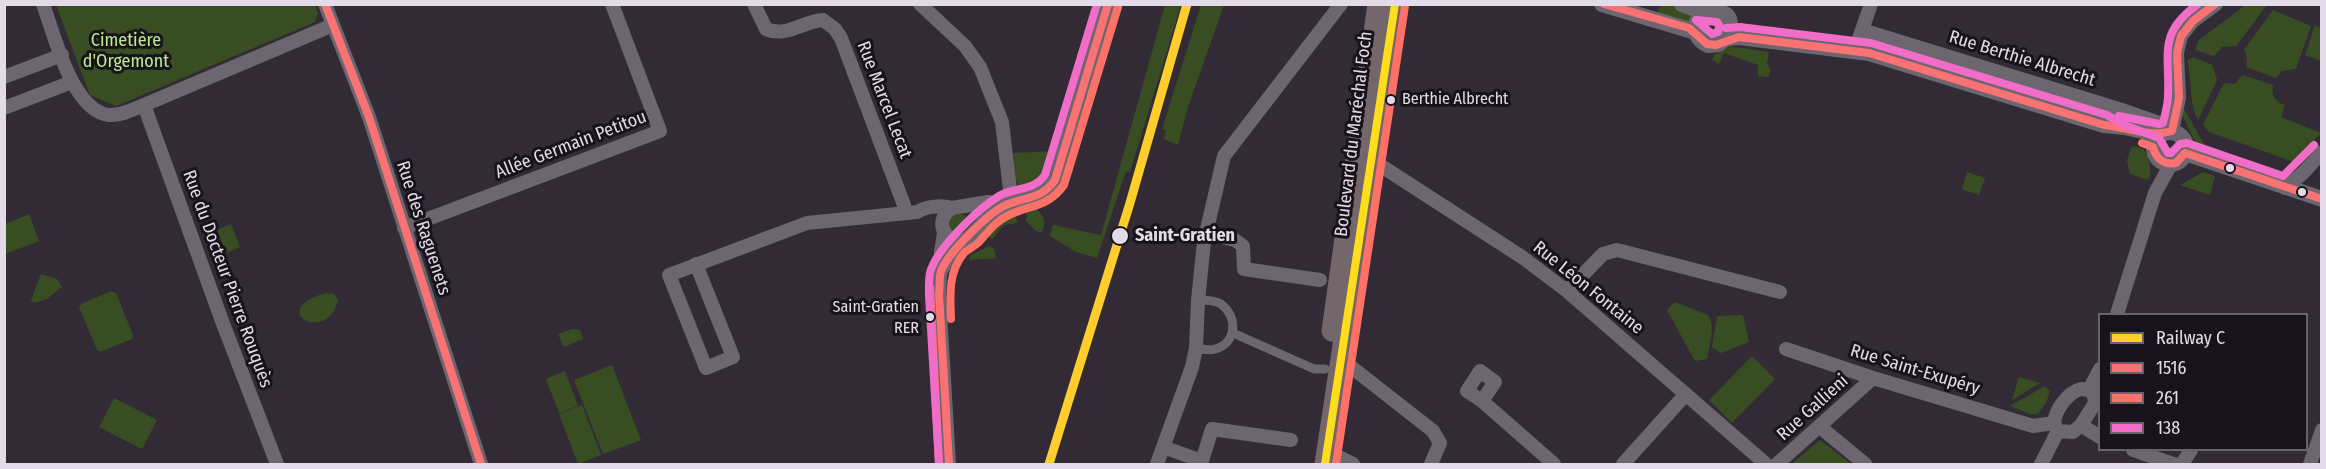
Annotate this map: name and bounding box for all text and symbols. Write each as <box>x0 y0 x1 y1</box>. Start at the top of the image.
street label: Rue Berthie Albrecht <box>1946 26 2098 92</box>
park label: Cimetière d'Orgemont <box>83 30 169 72</box>
street label: Boulevard du Maréchal Foch <box>1331 30 1377 238</box>
street label: Rue Marcel Lecat <box>852 38 916 162</box>
place label: Berthie Albrecht <box>1402 90 1508 110</box>
marker: Berthie Albrecht <box>1385 94 1397 106</box>
street label: Allée Germain Petitou <box>492 106 650 184</box>
street label: Rue des Raguenets <box>391 158 455 298</box>
unlabelled marker <box>2224 162 2236 174</box>
street label: Rue du Docteur Pierre Rouquès <box>178 167 276 391</box>
unlabelled marker <box>2296 186 2308 198</box>
place label: Saint-Gratien <box>1135 225 1235 247</box>
marker: Saint-Gratien <box>1110 226 1130 246</box>
street label: Rue Léon Fontaine <box>1528 237 1648 339</box>
place label: Saint-Gratien RER <box>833 298 919 336</box>
marker: Saint-Gratien RER <box>924 311 936 323</box>
legend <box>2098 313 2308 451</box>
text: Railway C <box>2156 327 2225 349</box>
street label: Rue Saint-Exupéry <box>1848 340 1982 400</box>
text: 1516 <box>2156 357 2186 379</box>
street label: Rue Gallieni <box>1773 370 1853 446</box>
text: 261 <box>2156 387 2179 409</box>
text: 138 <box>2156 417 2180 439</box>

